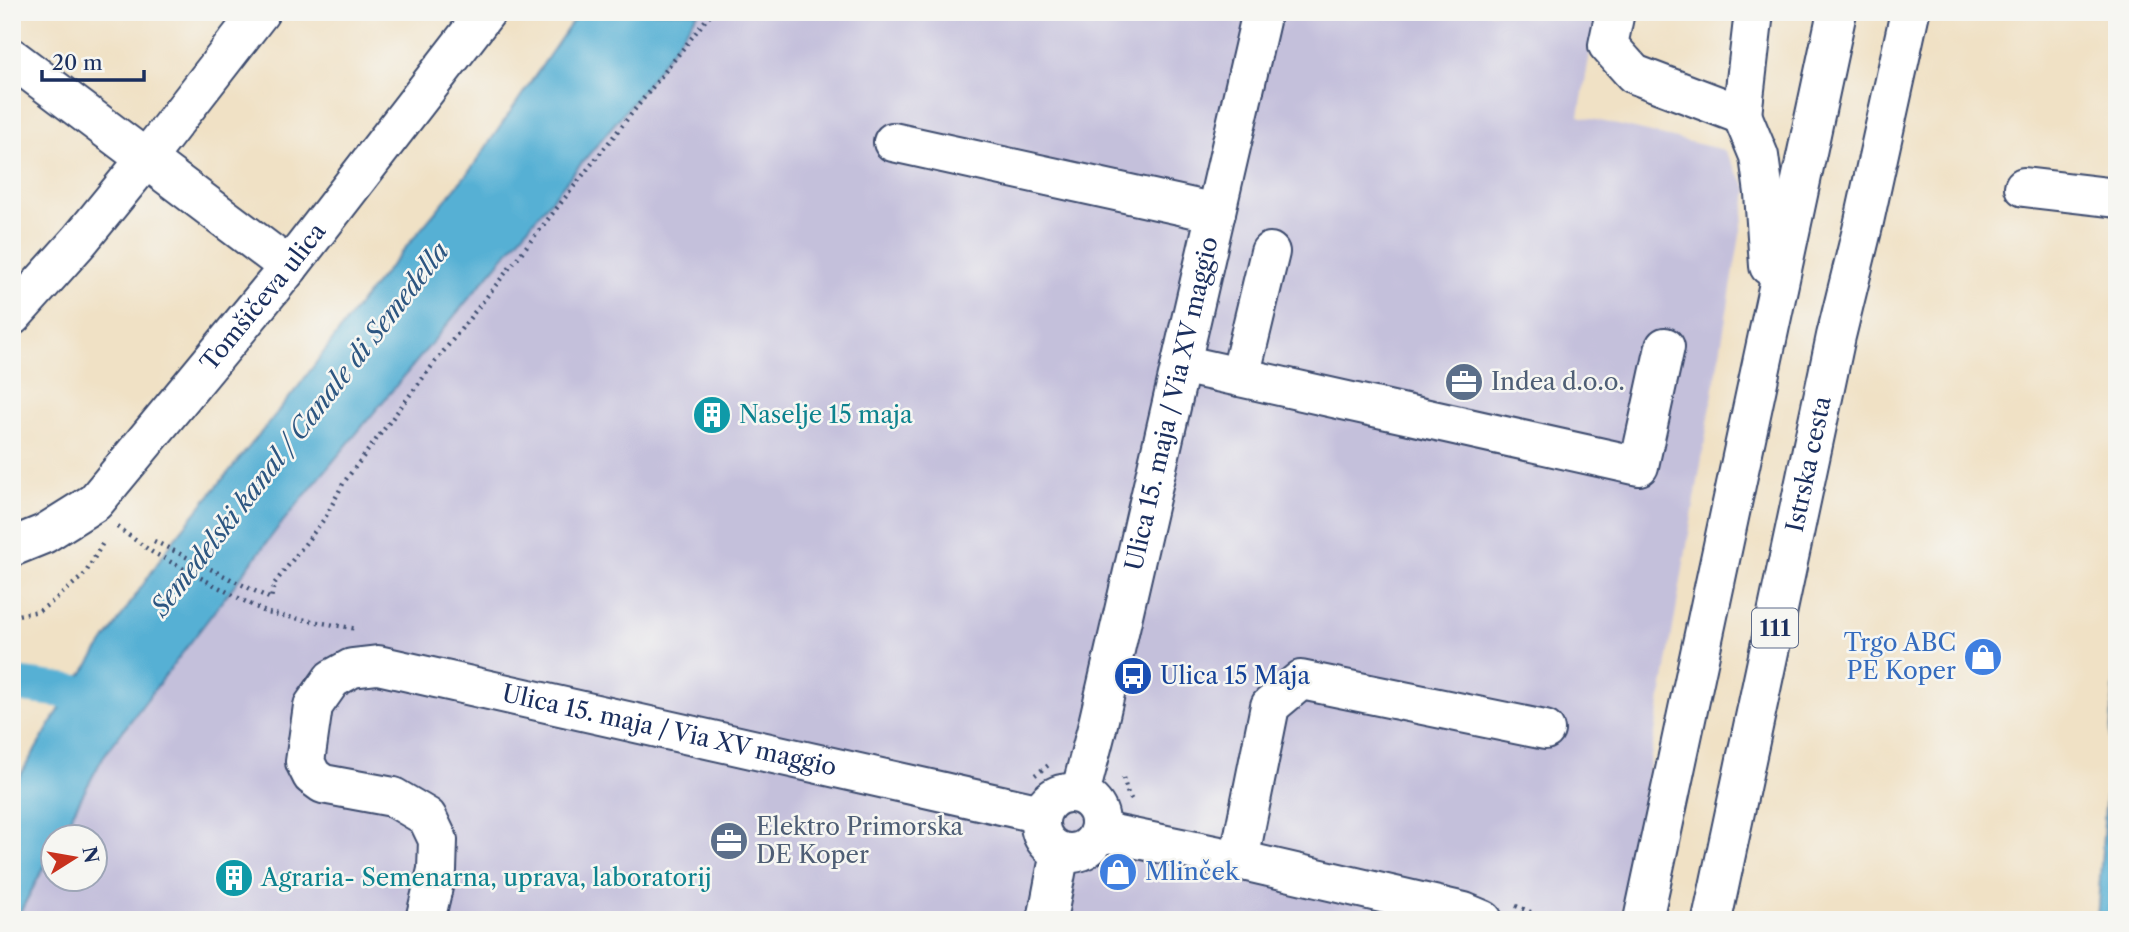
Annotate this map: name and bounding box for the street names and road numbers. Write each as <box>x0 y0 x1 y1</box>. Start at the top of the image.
street label: Tomšičeva ulica <box>194 217 332 377</box>
street label: Ulica 15. maja / Via XV maggio <box>1119 234 1224 573</box>
street label: Istrska cesta <box>1780 393 1837 535</box>
road number: 111 <box>1752 608 1798 648</box>
street label: Ulica 15. maja / Via XV maggio <box>499 678 839 782</box>

